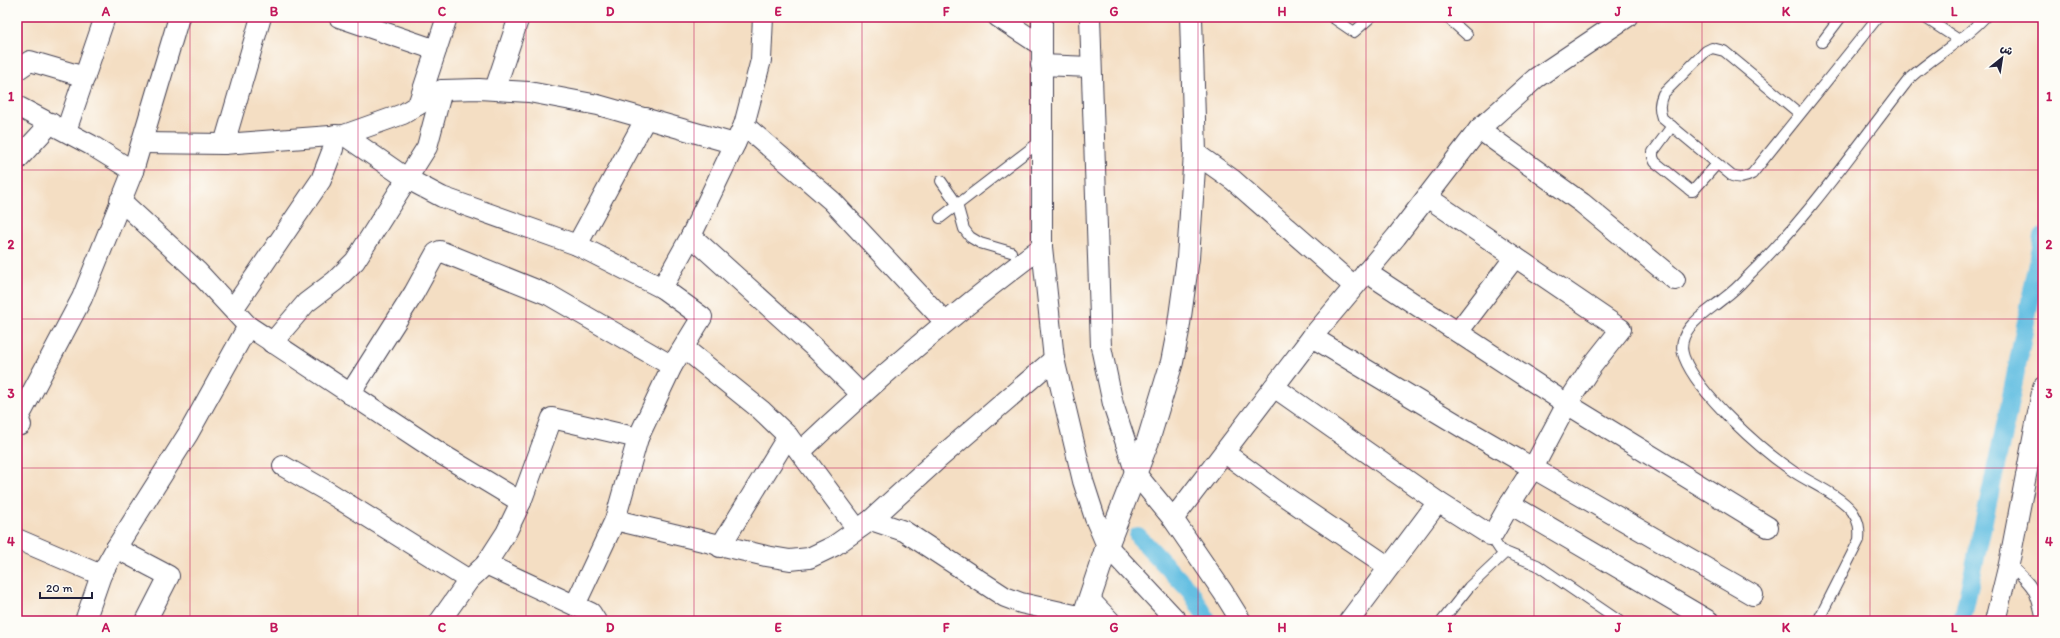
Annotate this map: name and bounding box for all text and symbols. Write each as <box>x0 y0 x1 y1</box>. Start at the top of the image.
text: A <box>101 4 111 19</box>
text: B <box>270 4 279 19</box>
text: C <box>438 4 447 19</box>
text: D <box>606 4 615 19</box>
text: E <box>774 4 782 19</box>
text: F <box>943 4 950 19</box>
text: G <box>1110 4 1119 19</box>
text: H <box>1278 4 1287 19</box>
text: I <box>1448 4 1453 19</box>
text: J <box>1614 4 1622 19</box>
text: K <box>1782 4 1791 19</box>
text: L <box>1951 4 1958 19</box>
north arrow <box>1982 38 2022 78</box>
text: ش <box>1998 41 2015 58</box>
text: 1 <box>8 89 14 104</box>
text: 1 <box>2046 89 2052 104</box>
text: 2 <box>8 237 15 252</box>
text: 2 <box>2046 237 2053 252</box>
text: 3 <box>7 386 15 401</box>
text: 3 <box>2045 386 2053 401</box>
text: 4 <box>7 534 15 549</box>
text: 4 <box>2045 534 2053 549</box>
scale bar <box>40 574 92 600</box>
text: 20 m <box>46 581 73 595</box>
text: A <box>101 620 111 635</box>
text: B <box>270 620 279 635</box>
text: C <box>438 620 447 635</box>
text: D <box>606 620 615 635</box>
text: E <box>774 620 782 635</box>
text: F <box>943 620 950 635</box>
text: G <box>1110 620 1119 635</box>
text: H <box>1278 620 1287 635</box>
text: I <box>1448 620 1453 635</box>
text: J <box>1614 620 1622 635</box>
text: K <box>1782 620 1791 635</box>
text: L <box>1951 620 1958 635</box>

